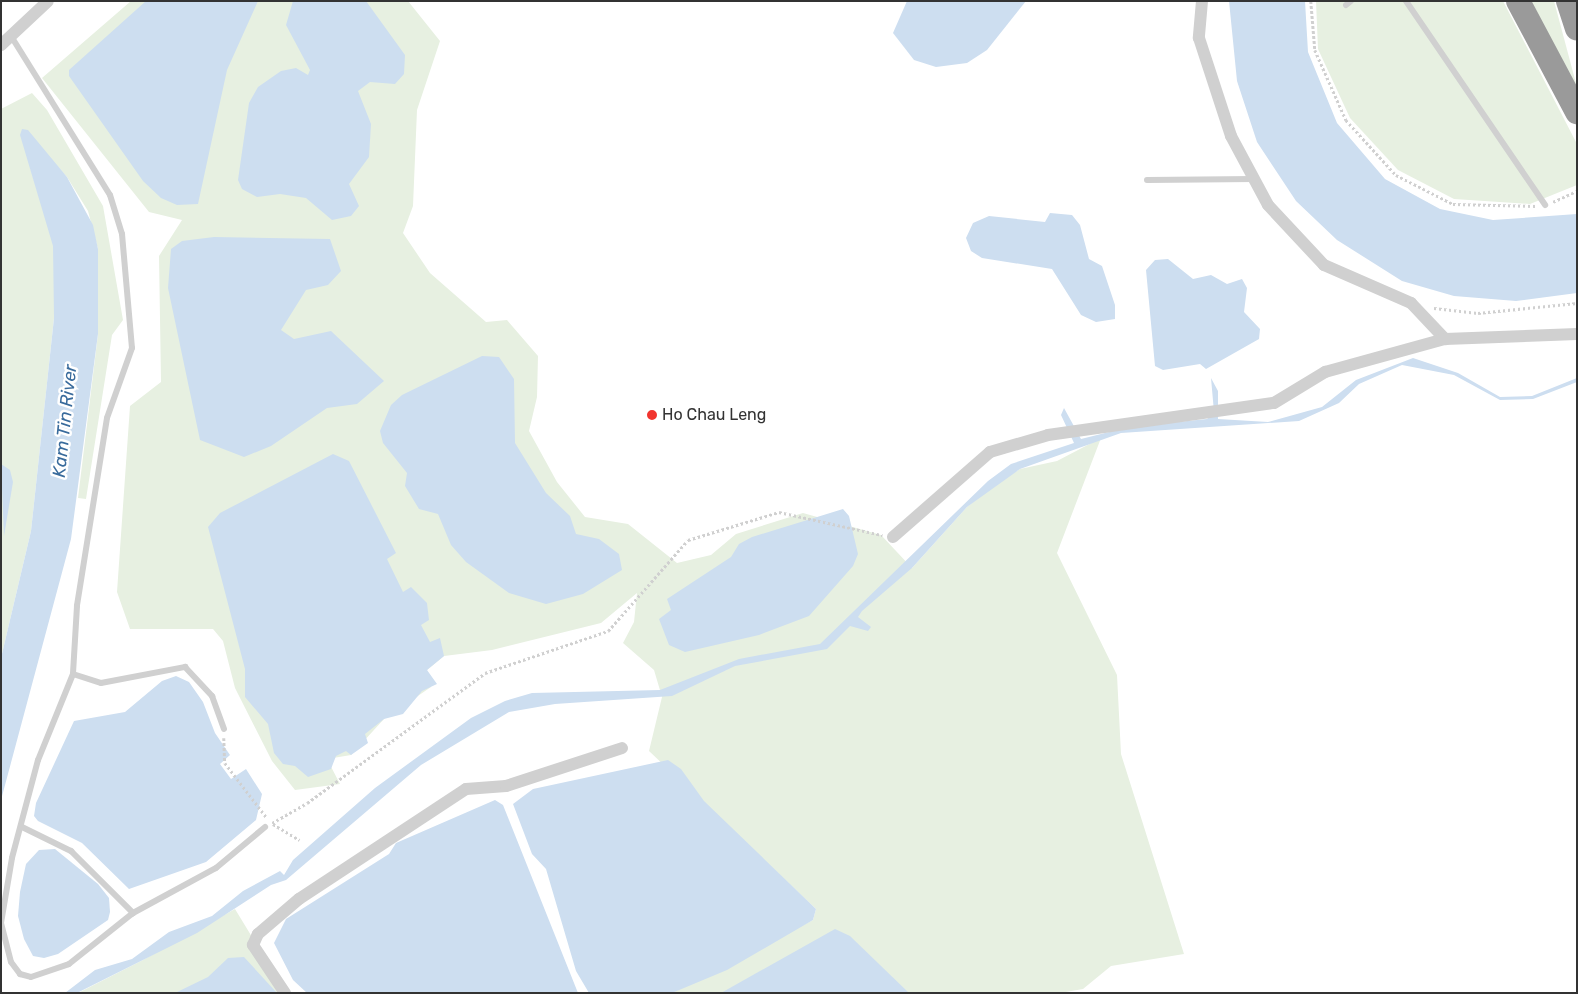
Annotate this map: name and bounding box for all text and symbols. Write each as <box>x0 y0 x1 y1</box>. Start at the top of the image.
water label: Kam Tin River <box>48 363 82 479</box>
place label: Ho Chau Leng <box>662 405 766 425</box>
marker: Ho Chau Leng <box>646 409 658 421</box>

